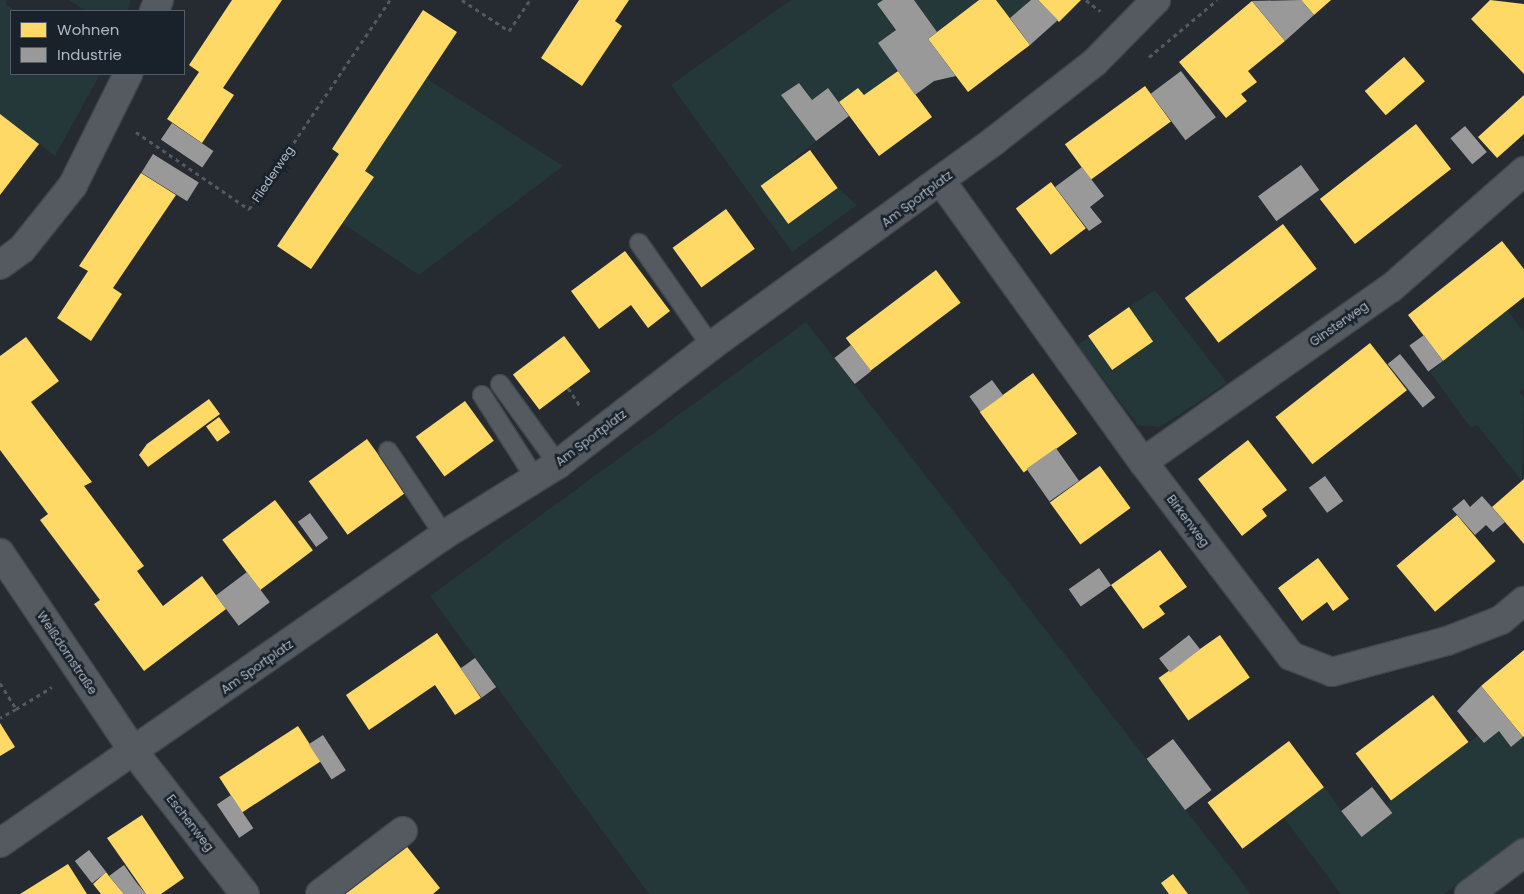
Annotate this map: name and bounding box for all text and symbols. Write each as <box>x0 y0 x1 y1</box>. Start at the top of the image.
legend <box>10 10 185 75</box>
text: Wohnen <box>57 19 119 40</box>
text: Industrie <box>57 44 122 65</box>
street label: Fliederweg <box>249 143 297 205</box>
street label: Am Sportplatz <box>879 168 955 230</box>
street label: Ginsterweg <box>1307 299 1371 349</box>
street label: Am Sportplatz <box>553 407 629 469</box>
street label: Birkenweg <box>1164 492 1212 550</box>
street label: Weißdornstraße <box>34 609 100 697</box>
street label: Am Sportplatz <box>218 637 296 697</box>
street label: Eschenweg <box>163 792 217 854</box>

